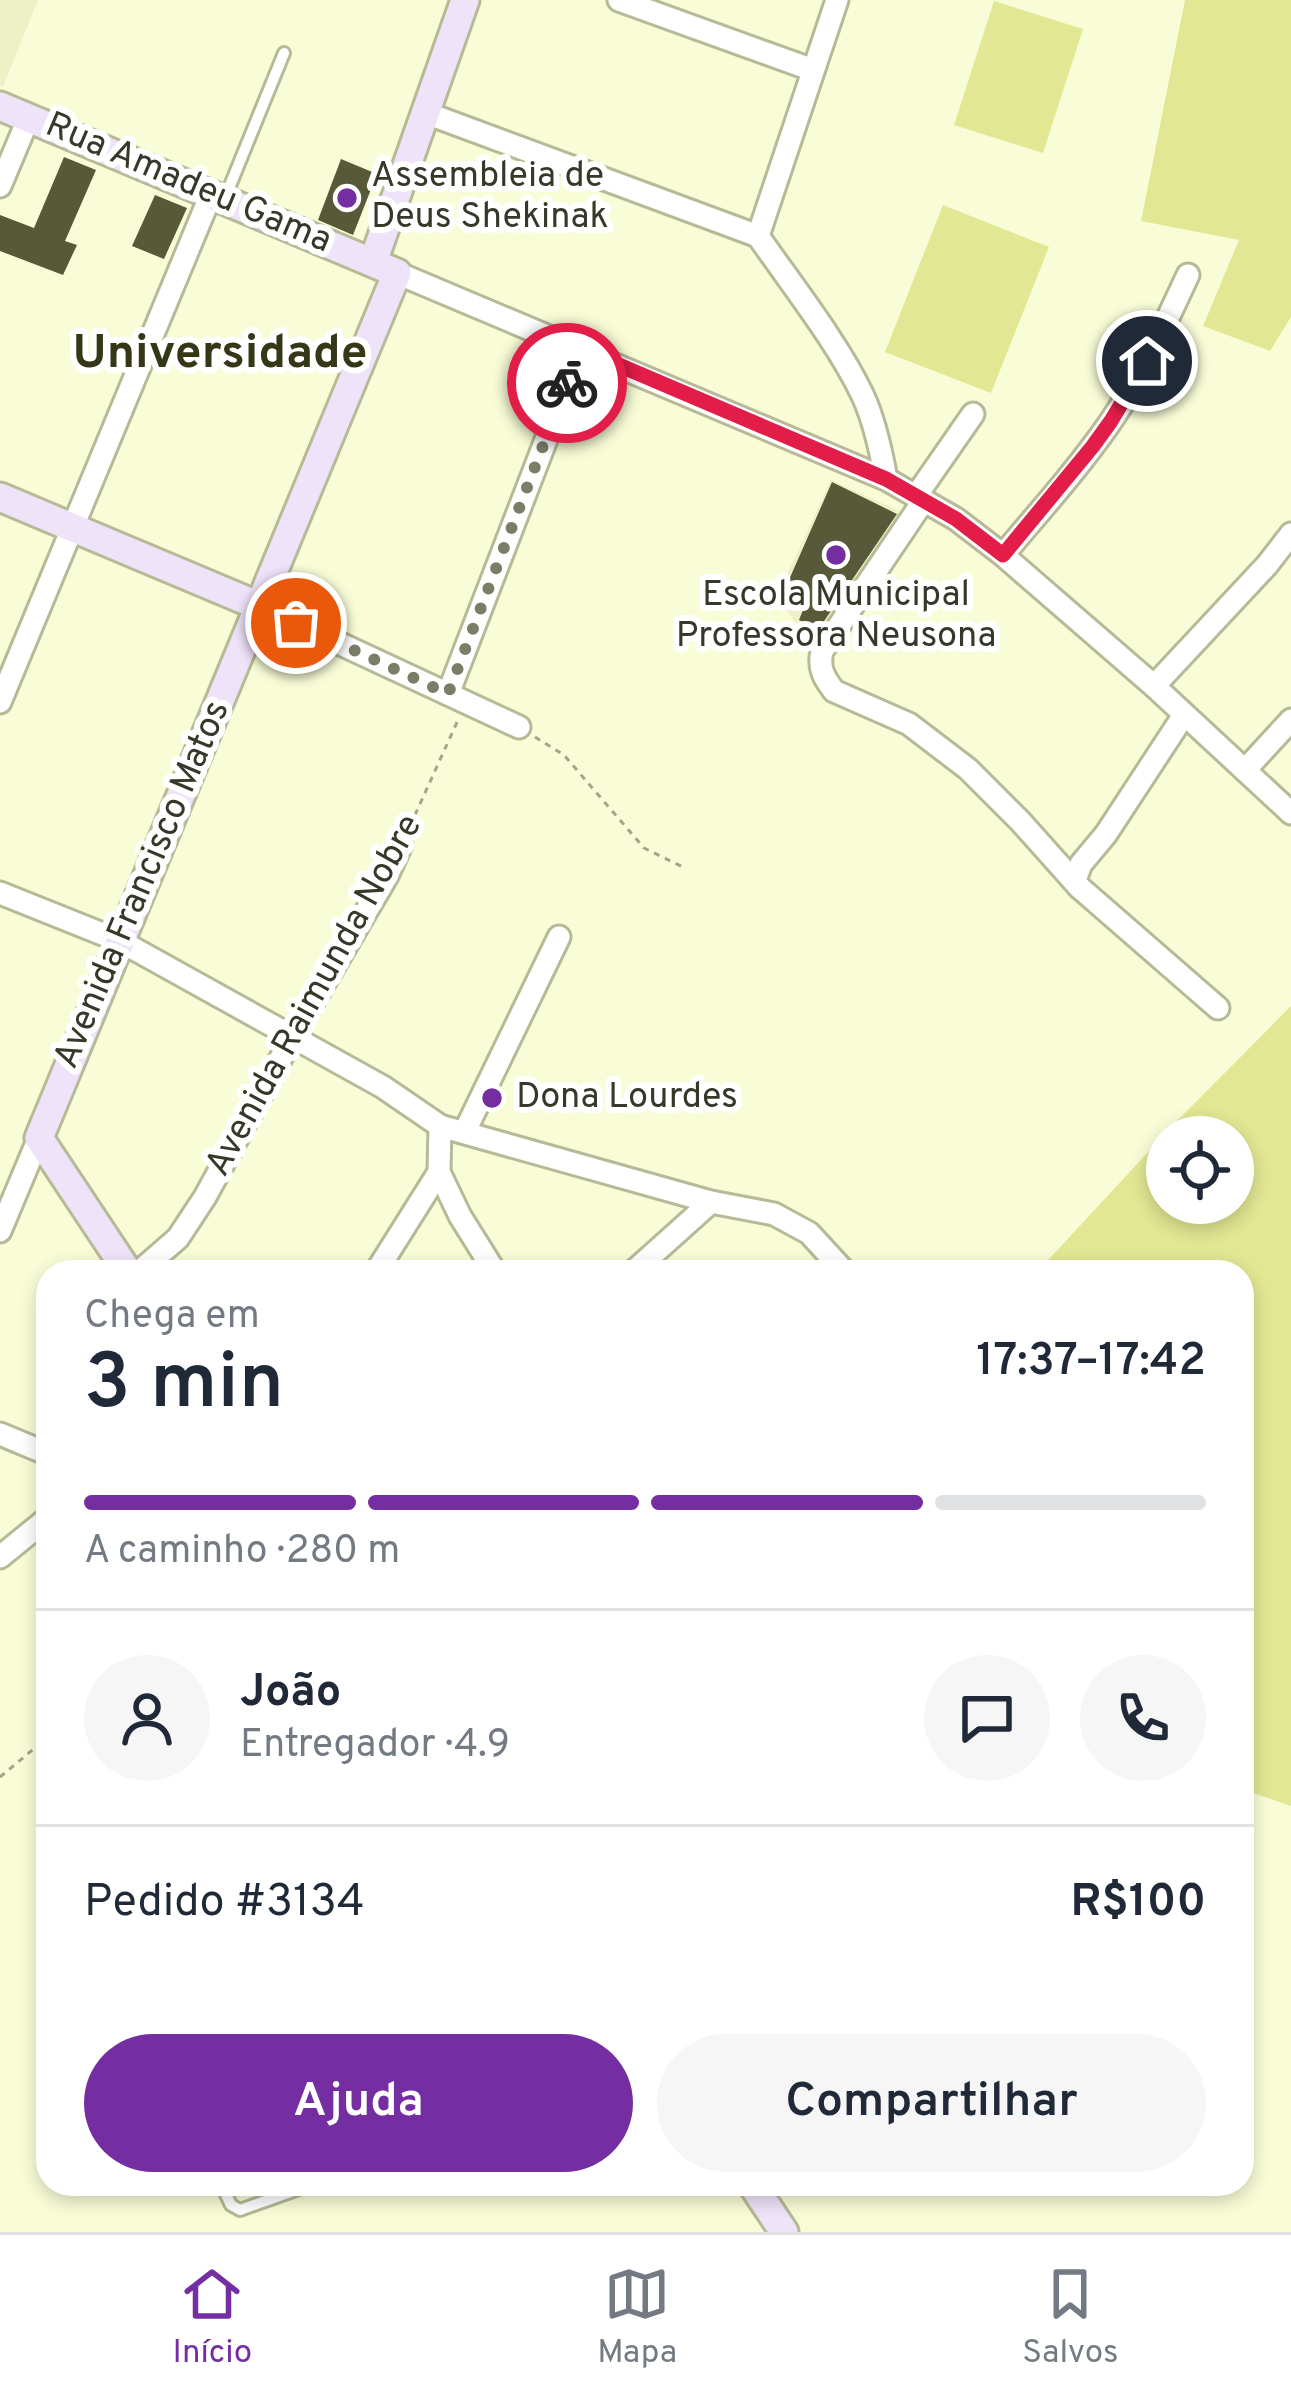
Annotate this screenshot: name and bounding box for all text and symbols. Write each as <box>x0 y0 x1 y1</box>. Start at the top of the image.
street label: Rua Amadeu Gama <box>38 103 338 265</box>
place label: Assembleia de Deus Shekinak <box>371 154 609 241</box>
marker: Assembleia de Deus Shekinak <box>334 185 360 211</box>
pin <box>1096 310 1198 412</box>
courier <box>507 323 627 443</box>
district label: Universidade <box>72 325 368 385</box>
icon: home <box>1114 328 1180 394</box>
icon: bike <box>534 350 600 416</box>
marker: Escola Municipal Professora Neusona <box>823 542 849 568</box>
pin <box>245 572 347 674</box>
place label: Escola Municipal Professora Neusona <box>676 573 996 660</box>
icon: bag <box>263 590 329 656</box>
street label: Avenida Francisco Matos <box>45 694 241 1076</box>
street label: Avenida Raimunda Nobre <box>196 807 434 1185</box>
place label: Dona Lourdes <box>516 1075 738 1121</box>
marker: Dona Lourdes <box>479 1085 505 1111</box>
map controls <box>1146 1116 1254 1224</box>
button: locate <box>1146 1116 1254 1224</box>
text: Chega em <box>84 1293 260 1342</box>
text: 17:37–17:42 <box>976 1334 1206 1391</box>
text: 3 min <box>84 1337 284 1436</box>
text: A caminho · 280 m <box>84 1528 400 1577</box>
button: person <box>84 1655 210 1781</box>
button: chat <box>924 1655 1050 1781</box>
button: phone <box>1080 1655 1206 1781</box>
text: João <box>240 1665 341 1722</box>
text: Entregador · 4.9 <box>240 1722 510 1771</box>
text: Pedido #3134 <box>84 1875 365 1932</box>
text: R$100 <box>1070 1875 1206 1932</box>
button: Ajuda <box>84 2034 633 2172</box>
button: Compartilhar <box>657 2034 1206 2172</box>
tab: Início <box>173 2261 252 2375</box>
tab: Mapa <box>597 2261 677 2375</box>
tab: Salvos <box>1022 2261 1118 2375</box>

